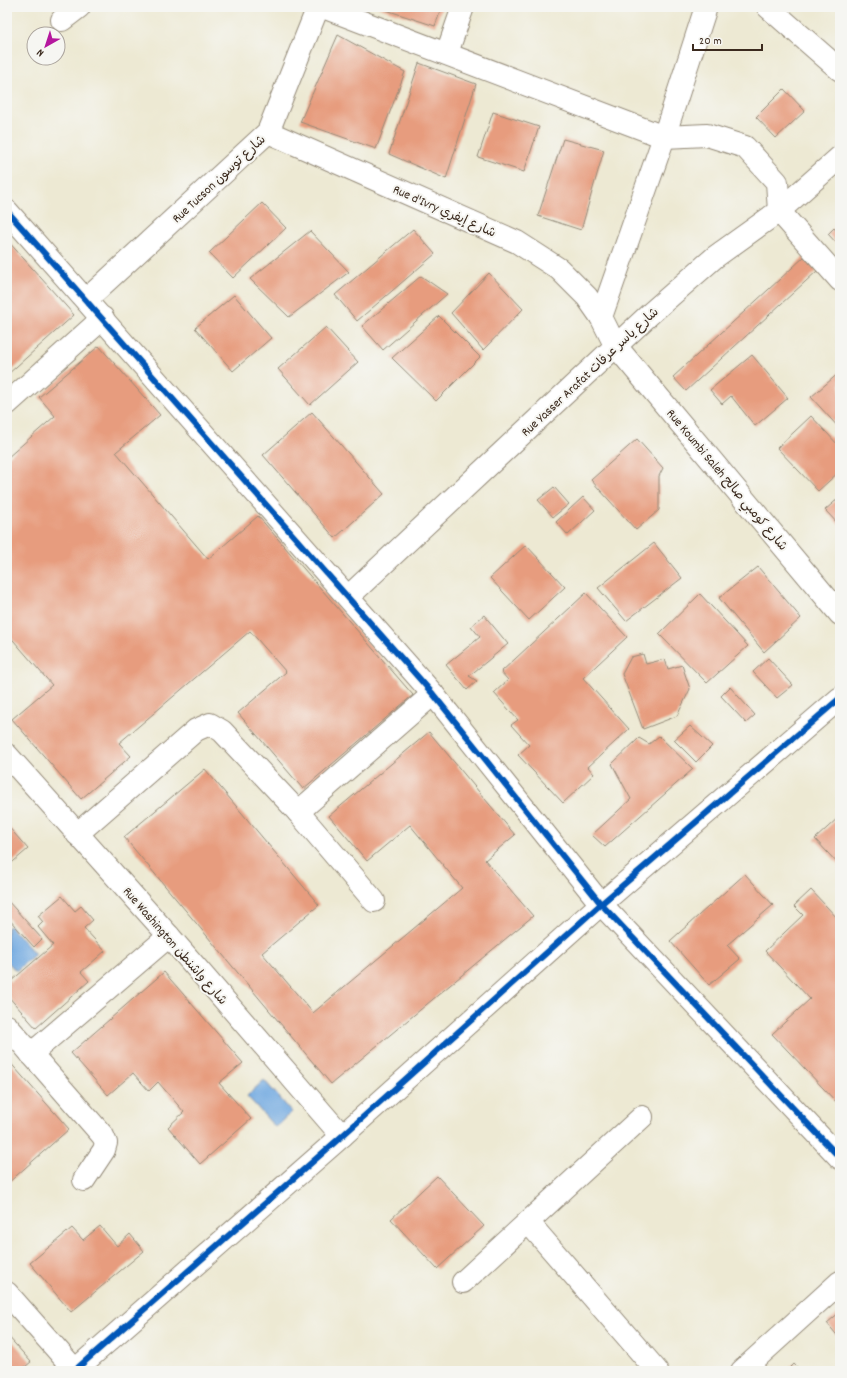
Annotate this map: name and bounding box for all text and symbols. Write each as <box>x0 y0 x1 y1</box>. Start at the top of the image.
north arrow <box>26 26 66 66</box>
scale bar <box>693 26 762 52</box>
text: 20 m <box>699 33 722 50</box>
text: N <box>33 44 48 60</box>
street label: Rue Tucson شارع توسون <box>169 131 271 228</box>
street label: Rue d'Ivry شارع إيفري <box>389 181 499 244</box>
street label: Rue Yasser Arafat شارع ياسر عرفات <box>518 304 664 442</box>
street label: Rue Koumbi Saleh شارع كومبي صالح <box>661 406 791 556</box>
street label: Rue Washington شارع واشنطن <box>117 883 231 1010</box>

